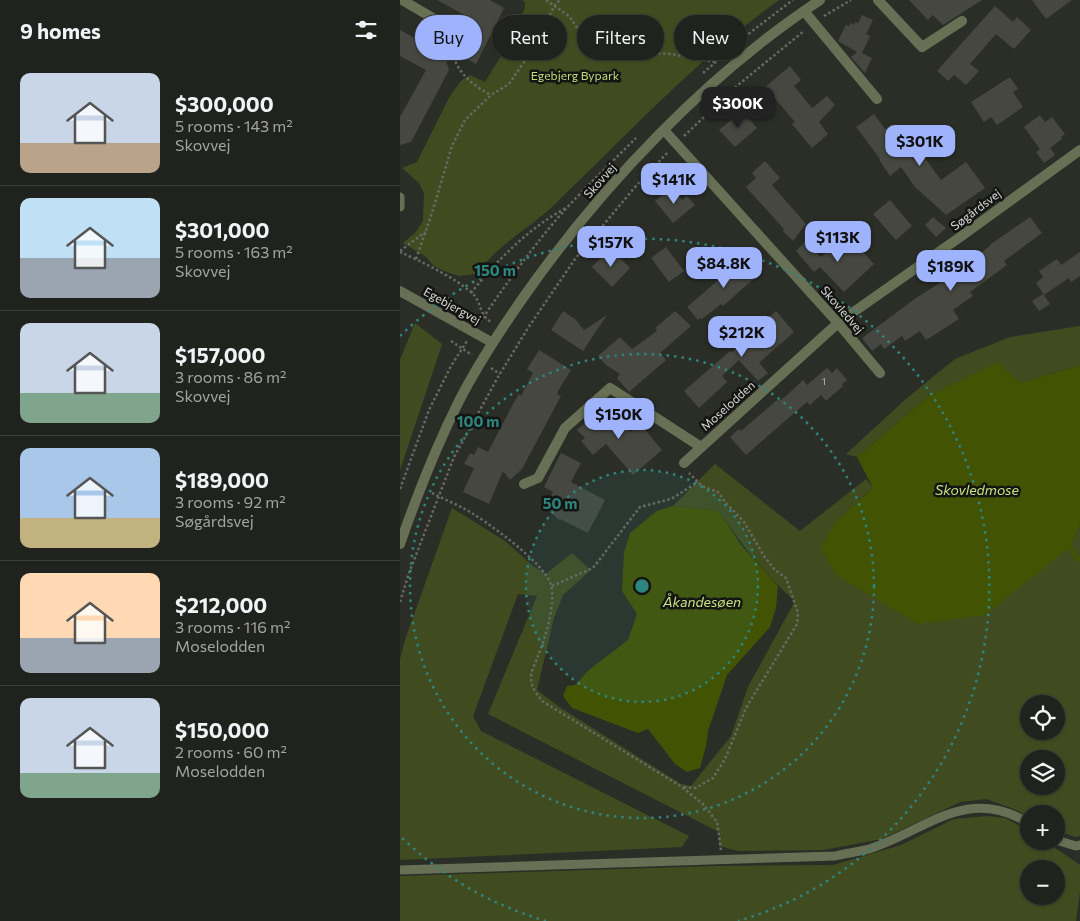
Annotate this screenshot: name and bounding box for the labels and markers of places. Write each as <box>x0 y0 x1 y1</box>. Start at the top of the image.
pin: $300K <box>703 86 773 129</box>
pin: $301K <box>885 124 955 167</box>
pin: $141K <box>639 162 709 205</box>
pin: $113K <box>803 220 873 263</box>
pin: $157K <box>576 226 646 268</box>
pin: $84.8K <box>683 246 765 289</box>
pin: $189K <box>916 250 986 292</box>
pin: $212K <box>707 316 777 358</box>
pin: $150K <box>584 398 654 440</box>
centre of rings <box>633 577 651 595</box>

